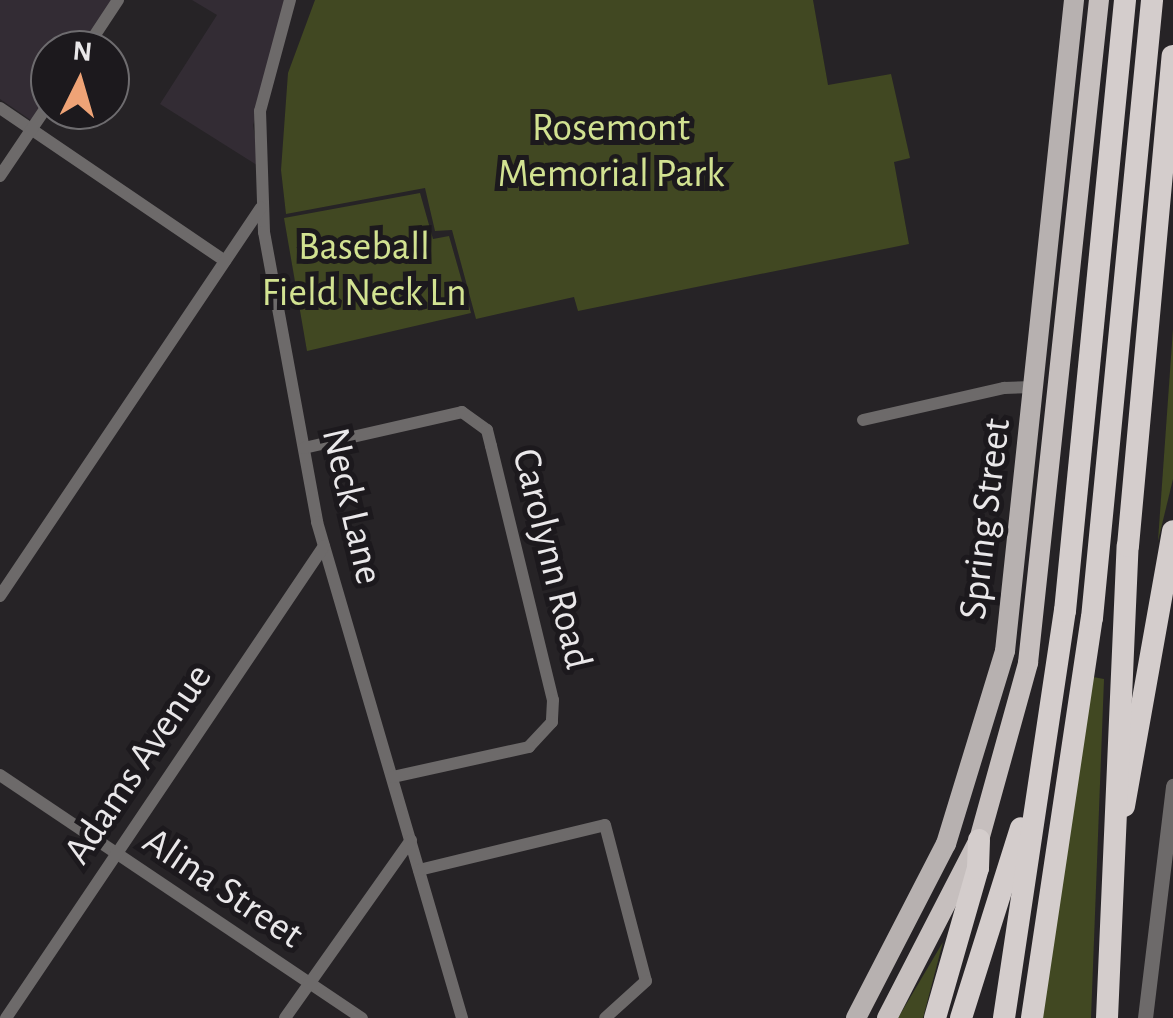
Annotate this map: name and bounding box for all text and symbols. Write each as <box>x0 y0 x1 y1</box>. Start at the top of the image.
north arrow <box>30 30 130 130</box>
text: N <box>72 37 93 67</box>
park label: Rosemont Memorial Park <box>497 104 725 198</box>
park label: Baseball Field Neck Ln <box>261 223 467 317</box>
street label: Spring Street <box>949 416 1021 622</box>
street label: Neck Lane <box>311 423 393 589</box>
street label: Carolynn Road <box>501 444 603 674</box>
street label: Adams Avenue <box>53 655 223 873</box>
street label: Alina Street <box>134 817 312 959</box>

